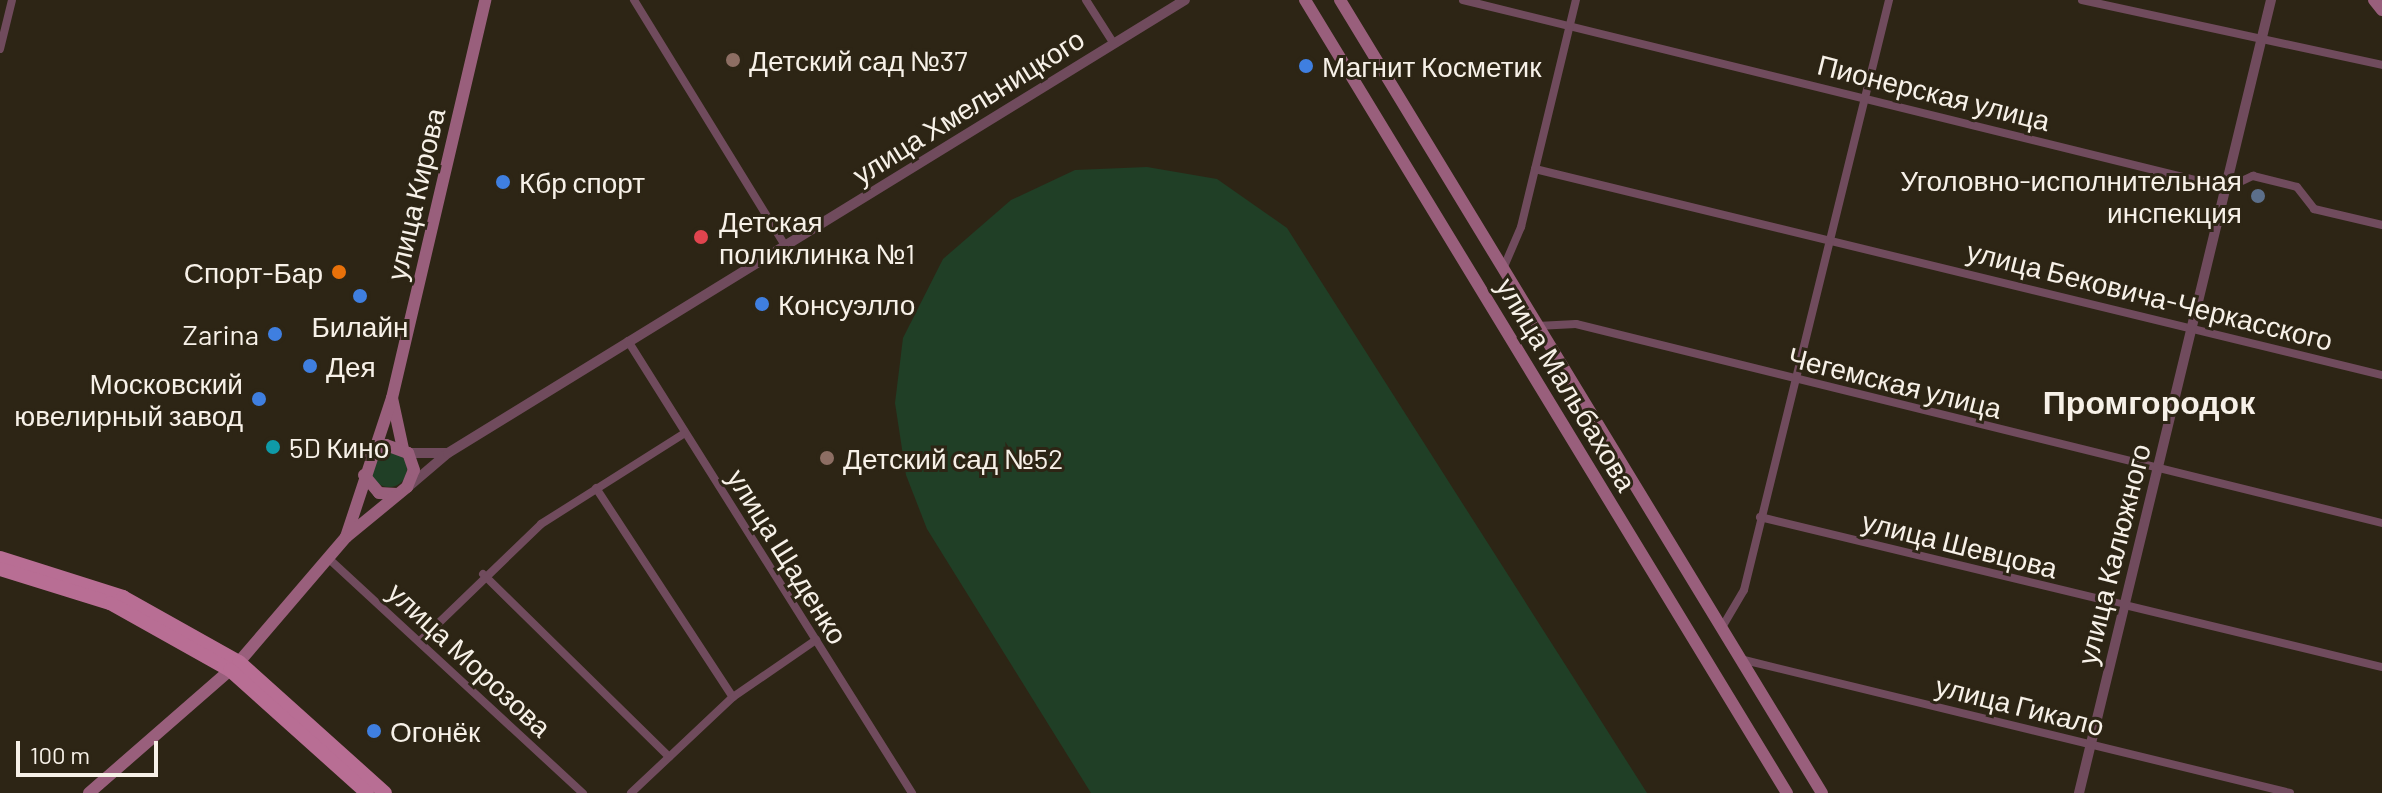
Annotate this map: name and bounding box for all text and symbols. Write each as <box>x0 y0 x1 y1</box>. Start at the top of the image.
street label: улица Хмельницкого <box>846 21 1090 191</box>
place label: Детский сад №37 <box>749 43 967 77</box>
street label: Пионерская улица <box>1814 47 2054 137</box>
place label: Магнит Косметик <box>1322 49 1541 83</box>
marker: Детский сад №37 <box>724 51 742 69</box>
marker: Магнит Косметик <box>1297 57 1315 75</box>
street label: улица Кирова <box>379 105 451 283</box>
place label: Уголовно-исполнительная инспекция <box>1900 163 2242 229</box>
place label: Кбр спорт <box>519 165 645 199</box>
marker: Кбр спорт <box>494 173 512 191</box>
marker: Уголовно-исполнительная инспекция <box>2249 187 2267 205</box>
place label: Детская поликлинка №1 <box>719 204 915 270</box>
marker: Детская поликлинка №1 <box>690 226 712 248</box>
street label: улица Бековича-Черкасского <box>1964 233 2336 357</box>
place label: Спорт-Бар <box>184 255 323 289</box>
marker: Спорт-Бар <box>330 263 348 281</box>
street label: улица Мальбахова <box>1490 271 1644 497</box>
marker: Билайн <box>351 287 369 305</box>
place label: Консуэлло <box>778 287 915 321</box>
marker: Консуэлло <box>753 295 771 313</box>
place label: Билайн <box>311 309 409 343</box>
place label: Zarina <box>183 317 259 351</box>
marker: Zarina <box>266 325 284 343</box>
street label: Чегемская улица <box>1785 339 2005 425</box>
place label: Дея <box>326 349 376 383</box>
marker: Дея <box>301 357 319 375</box>
place label: Московский ювелирный завод <box>14 366 243 432</box>
district label: Промгородок <box>2043 382 2255 420</box>
marker: Московский ювелирный завод <box>250 390 268 408</box>
place label: 5D Кино <box>289 430 389 464</box>
marker: 5D Кино <box>264 438 282 456</box>
street label: улица Калюжного <box>2069 440 2157 668</box>
place label: Детский сад №52 <box>843 441 1063 475</box>
marker: Детский сад №52 <box>818 449 836 467</box>
street label: улица Щаденко <box>721 462 855 650</box>
street label: улица Шевцова <box>1859 503 2061 585</box>
street label: улица Морозова <box>381 575 559 743</box>
street label: улица Гикало <box>1932 668 2108 742</box>
place label: Огонёк <box>390 714 480 748</box>
marker: Огонёк <box>365 722 383 740</box>
scale bar <box>20 725 162 775</box>
text: 100 m <box>30 740 90 769</box>

